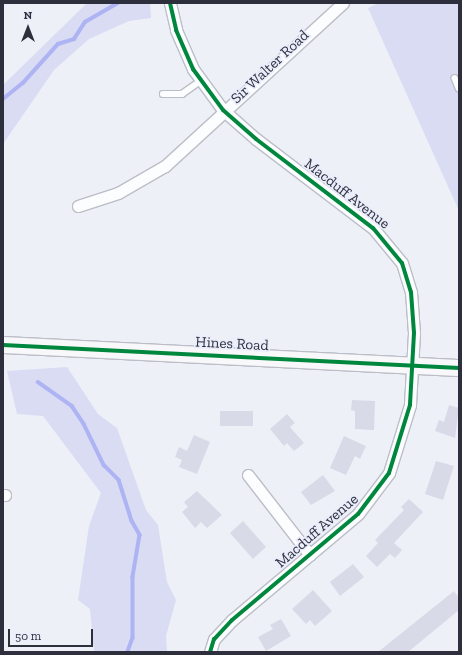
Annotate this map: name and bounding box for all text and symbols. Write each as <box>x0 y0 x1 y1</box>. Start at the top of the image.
north arrow <box>8 8 48 48</box>
text: N <box>24 9 32 22</box>
street label: Sir Walter Road <box>227 26 313 108</box>
street label: Macduff Avenue <box>300 155 394 233</box>
street label: Hines Road <box>195 333 269 355</box>
street label: Macduff Avenue <box>272 490 362 572</box>
scale bar <box>10 621 95 647</box>
text: 50 m <box>15 629 41 643</box>

